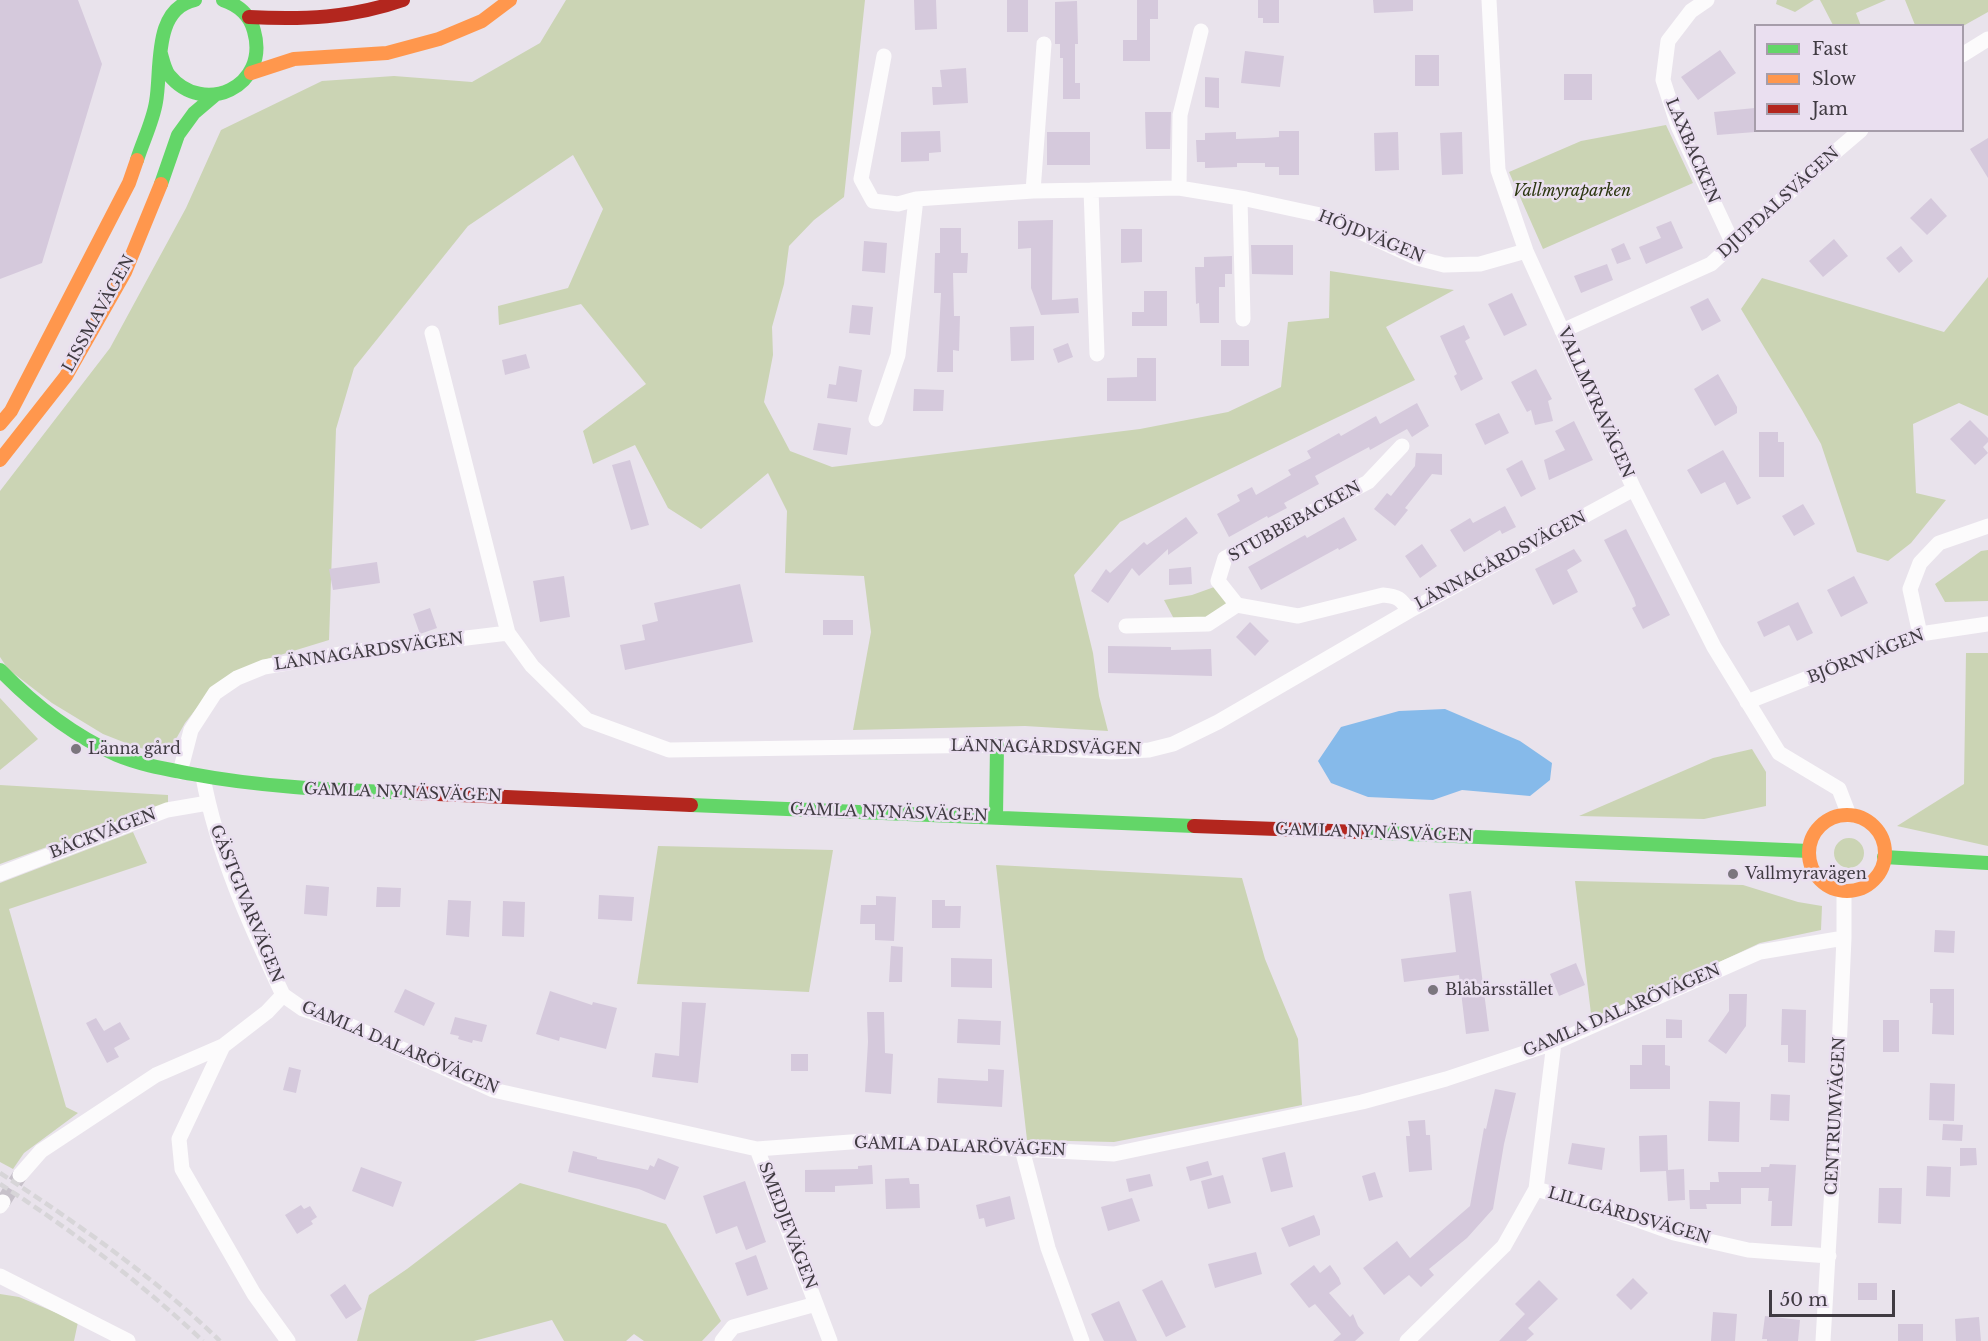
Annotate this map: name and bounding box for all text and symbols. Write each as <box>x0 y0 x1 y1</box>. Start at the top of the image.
legend <box>1754 24 1964 132</box>
text: Fast <box>1812 38 1848 60</box>
text: Slow <box>1812 68 1856 90</box>
street label: LAXBACKEN <box>1661 95 1723 207</box>
text: Jam <box>1812 98 1848 120</box>
street label: DJUPDALSVÄGEN <box>1715 144 1843 262</box>
park label: Vallmyraparken <box>1513 181 1631 201</box>
street label: HÖJDVÄGEN <box>1315 207 1427 267</box>
street label: LISSMAVÄGEN <box>59 252 139 376</box>
street label: VALLMYRAVÄGEN <box>1553 325 1637 481</box>
street label: STUBBEBACKEN <box>1226 478 1364 566</box>
street label: LÄNNAGÅRDSVÄGEN <box>1412 508 1590 614</box>
street label: BJÖRNVÄGEN <box>1805 626 1927 688</box>
street label: LÄNNAGÅRDSVÄGEN <box>273 629 465 675</box>
street label: LÄNNAGÅRDSVÄGEN <box>950 737 1142 759</box>
place label: Länna gård <box>88 739 181 759</box>
marker: Länna gård <box>69 742 83 756</box>
street label: GAMLA NYNÄSVÄGEN <box>304 780 502 806</box>
street label: GAMLA NYNÄSVÄGEN <box>790 800 988 826</box>
street label: BÄCKVÄGEN <box>47 805 159 863</box>
street label: GAMLA NYNÄSVÄGEN <box>1275 820 1473 846</box>
street label: GÄSTGIVARVÄGEN <box>206 822 286 986</box>
place label: Vallmyravägen <box>1745 864 1867 884</box>
marker: Vallmyravägen <box>1726 867 1740 881</box>
street label: GAMLA DALARÖVÄGEN <box>1520 961 1724 1061</box>
place label: Blåbärsstället <box>1445 980 1553 1000</box>
marker: Blåbärsstället <box>1426 983 1440 997</box>
street label: GAMLA DALARÖVÄGEN <box>298 998 502 1098</box>
street label: CENTRUMVÄGEN <box>1822 1036 1850 1196</box>
street label: GAMLA DALARÖVÄGEN <box>854 1134 1066 1160</box>
street label: SMEDJEVÄGEN <box>754 1160 820 1292</box>
street label: LILLGÅRDSVÄGEN <box>1546 1184 1712 1248</box>
scale bar <box>1772 1278 1898 1316</box>
text: 50 m <box>1780 1289 1828 1311</box>

